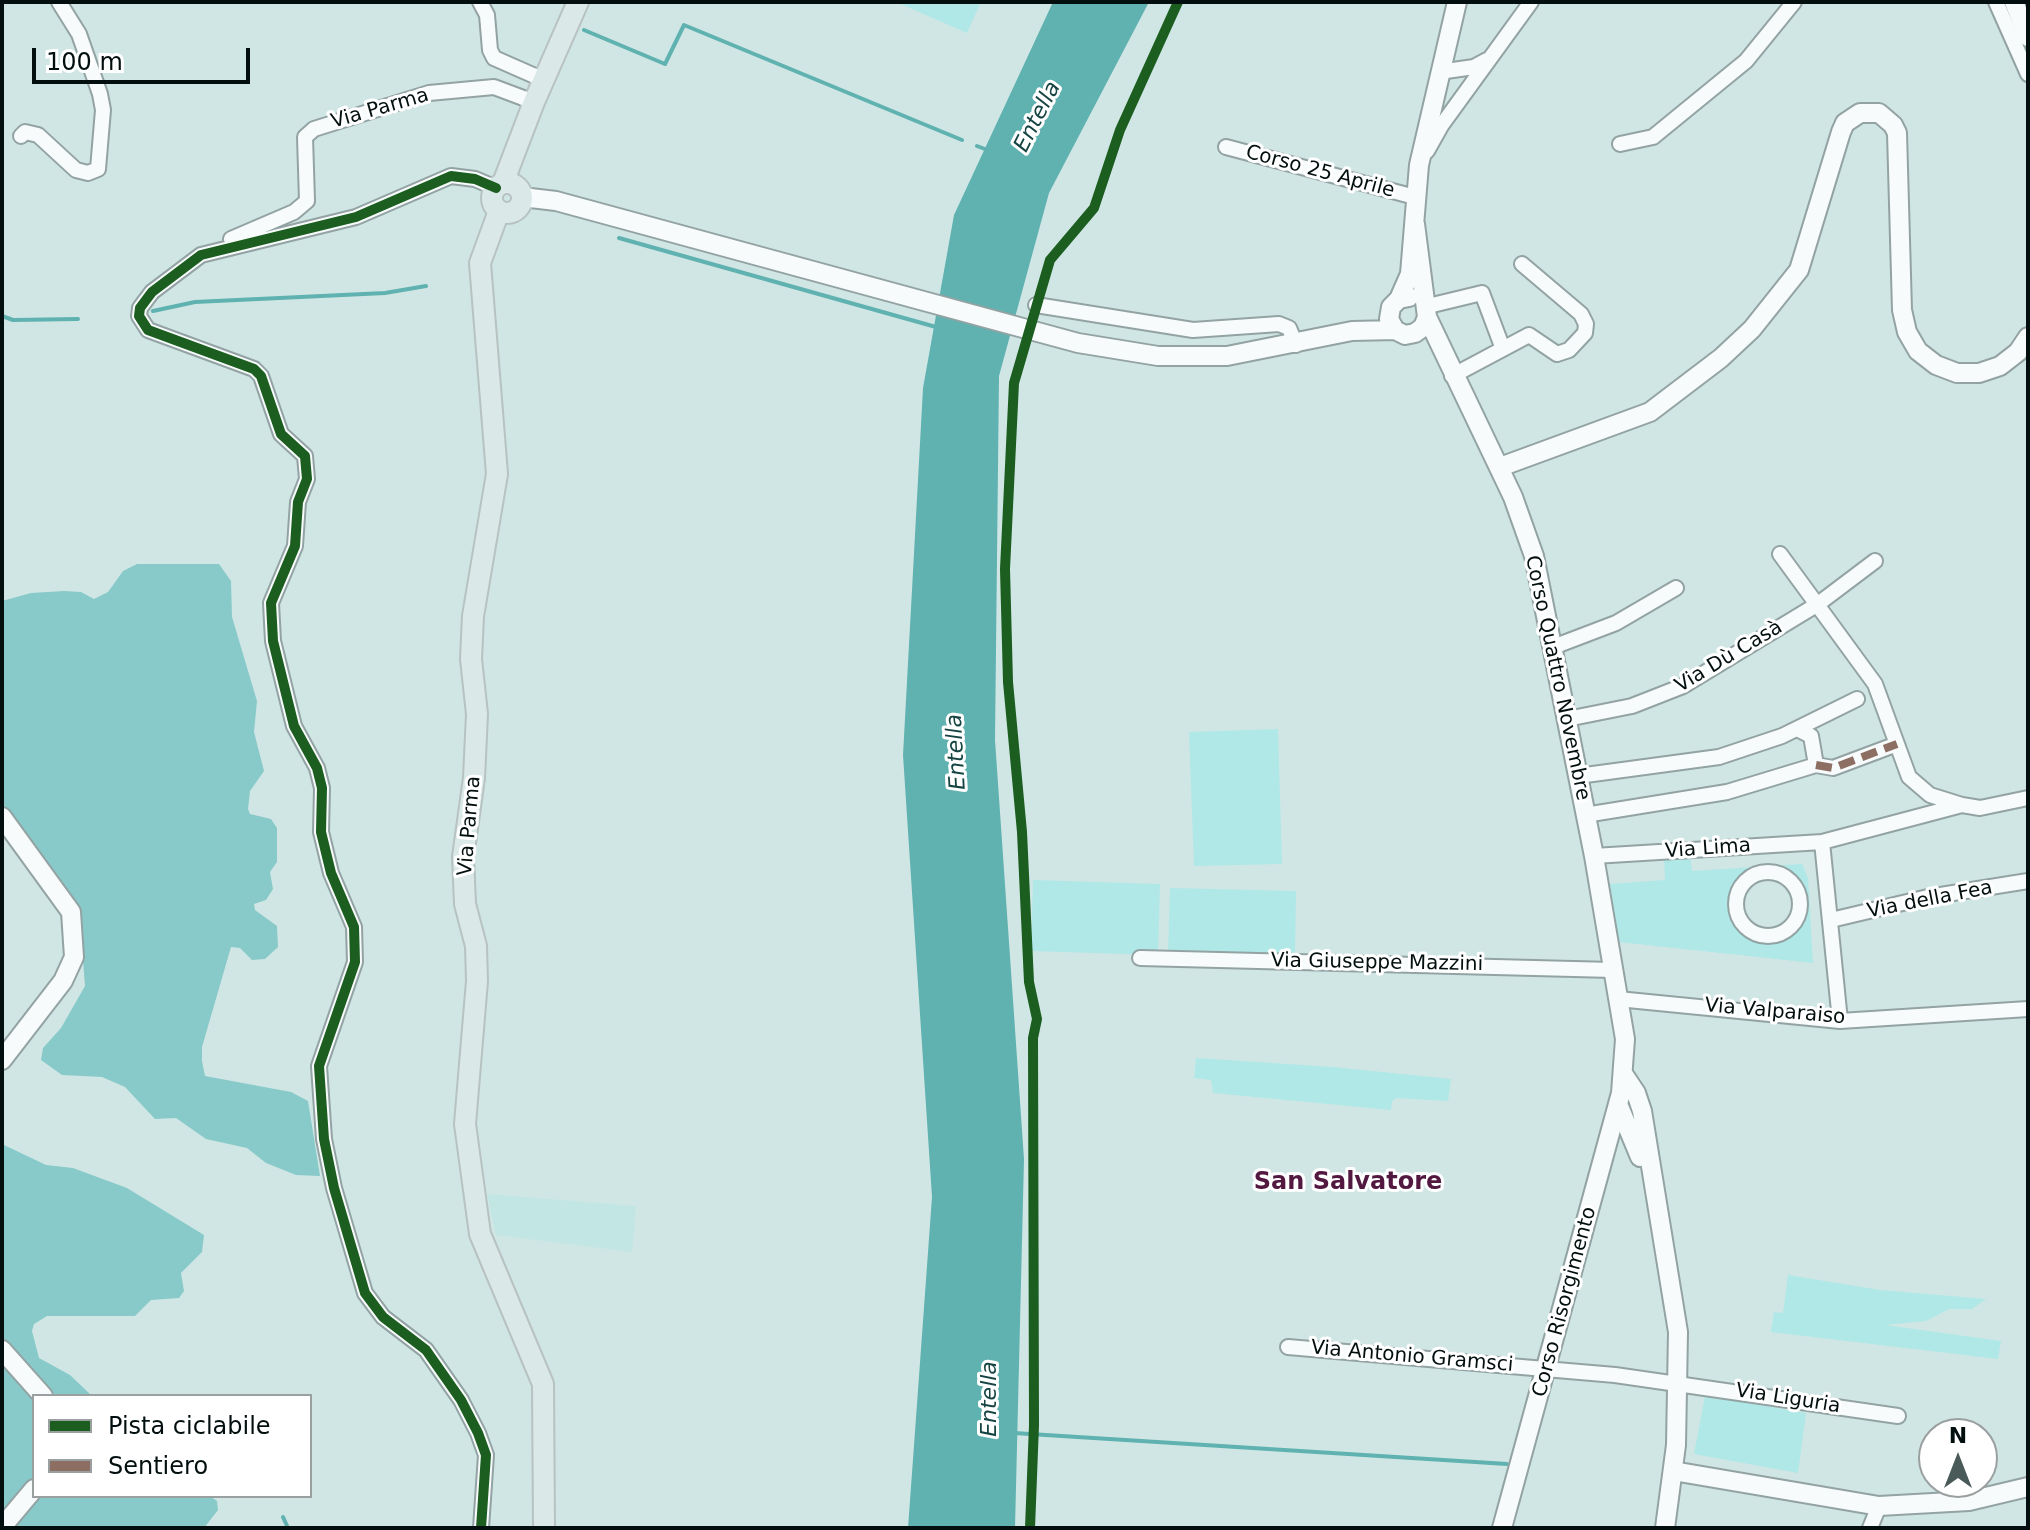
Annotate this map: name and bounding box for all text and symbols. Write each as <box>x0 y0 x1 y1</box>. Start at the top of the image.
scale bar <box>36 32 254 82</box>
text: 100 m <box>46 48 123 76</box>
water label: Entella <box>1009 77 1067 157</box>
street label: Via Parma <box>328 84 432 134</box>
street label: Corso 25 Aprile <box>1243 141 1397 203</box>
street label: Corso Quattro Novembre <box>1519 553 1595 803</box>
street label: Via Dù Casà <box>1671 616 1787 698</box>
water label: Entella <box>942 714 972 790</box>
street label: Via Parma <box>454 775 486 877</box>
street label: Via Lima <box>1664 834 1752 864</box>
street label: Via della Fea <box>1865 876 1995 924</box>
street label: Via Giuseppe Mazzini <box>1271 949 1483 977</box>
street label: Via Valparaiso <box>1704 994 1846 1030</box>
district label: San Salvatore <box>1254 1169 1442 1197</box>
street label: Corso Risorgimento <box>1528 1204 1602 1400</box>
street label: Via Antonio Gramsci <box>1310 1336 1514 1378</box>
water label: Entella <box>977 1361 1003 1437</box>
street label: Via Liguria <box>1734 1379 1842 1419</box>
legend <box>32 1394 312 1498</box>
text: Pista ciclabile <box>108 1412 271 1440</box>
north arrow <box>1918 1418 1998 1498</box>
text: N <box>1949 1423 1967 1448</box>
text: Sentiero <box>108 1452 208 1480</box>

